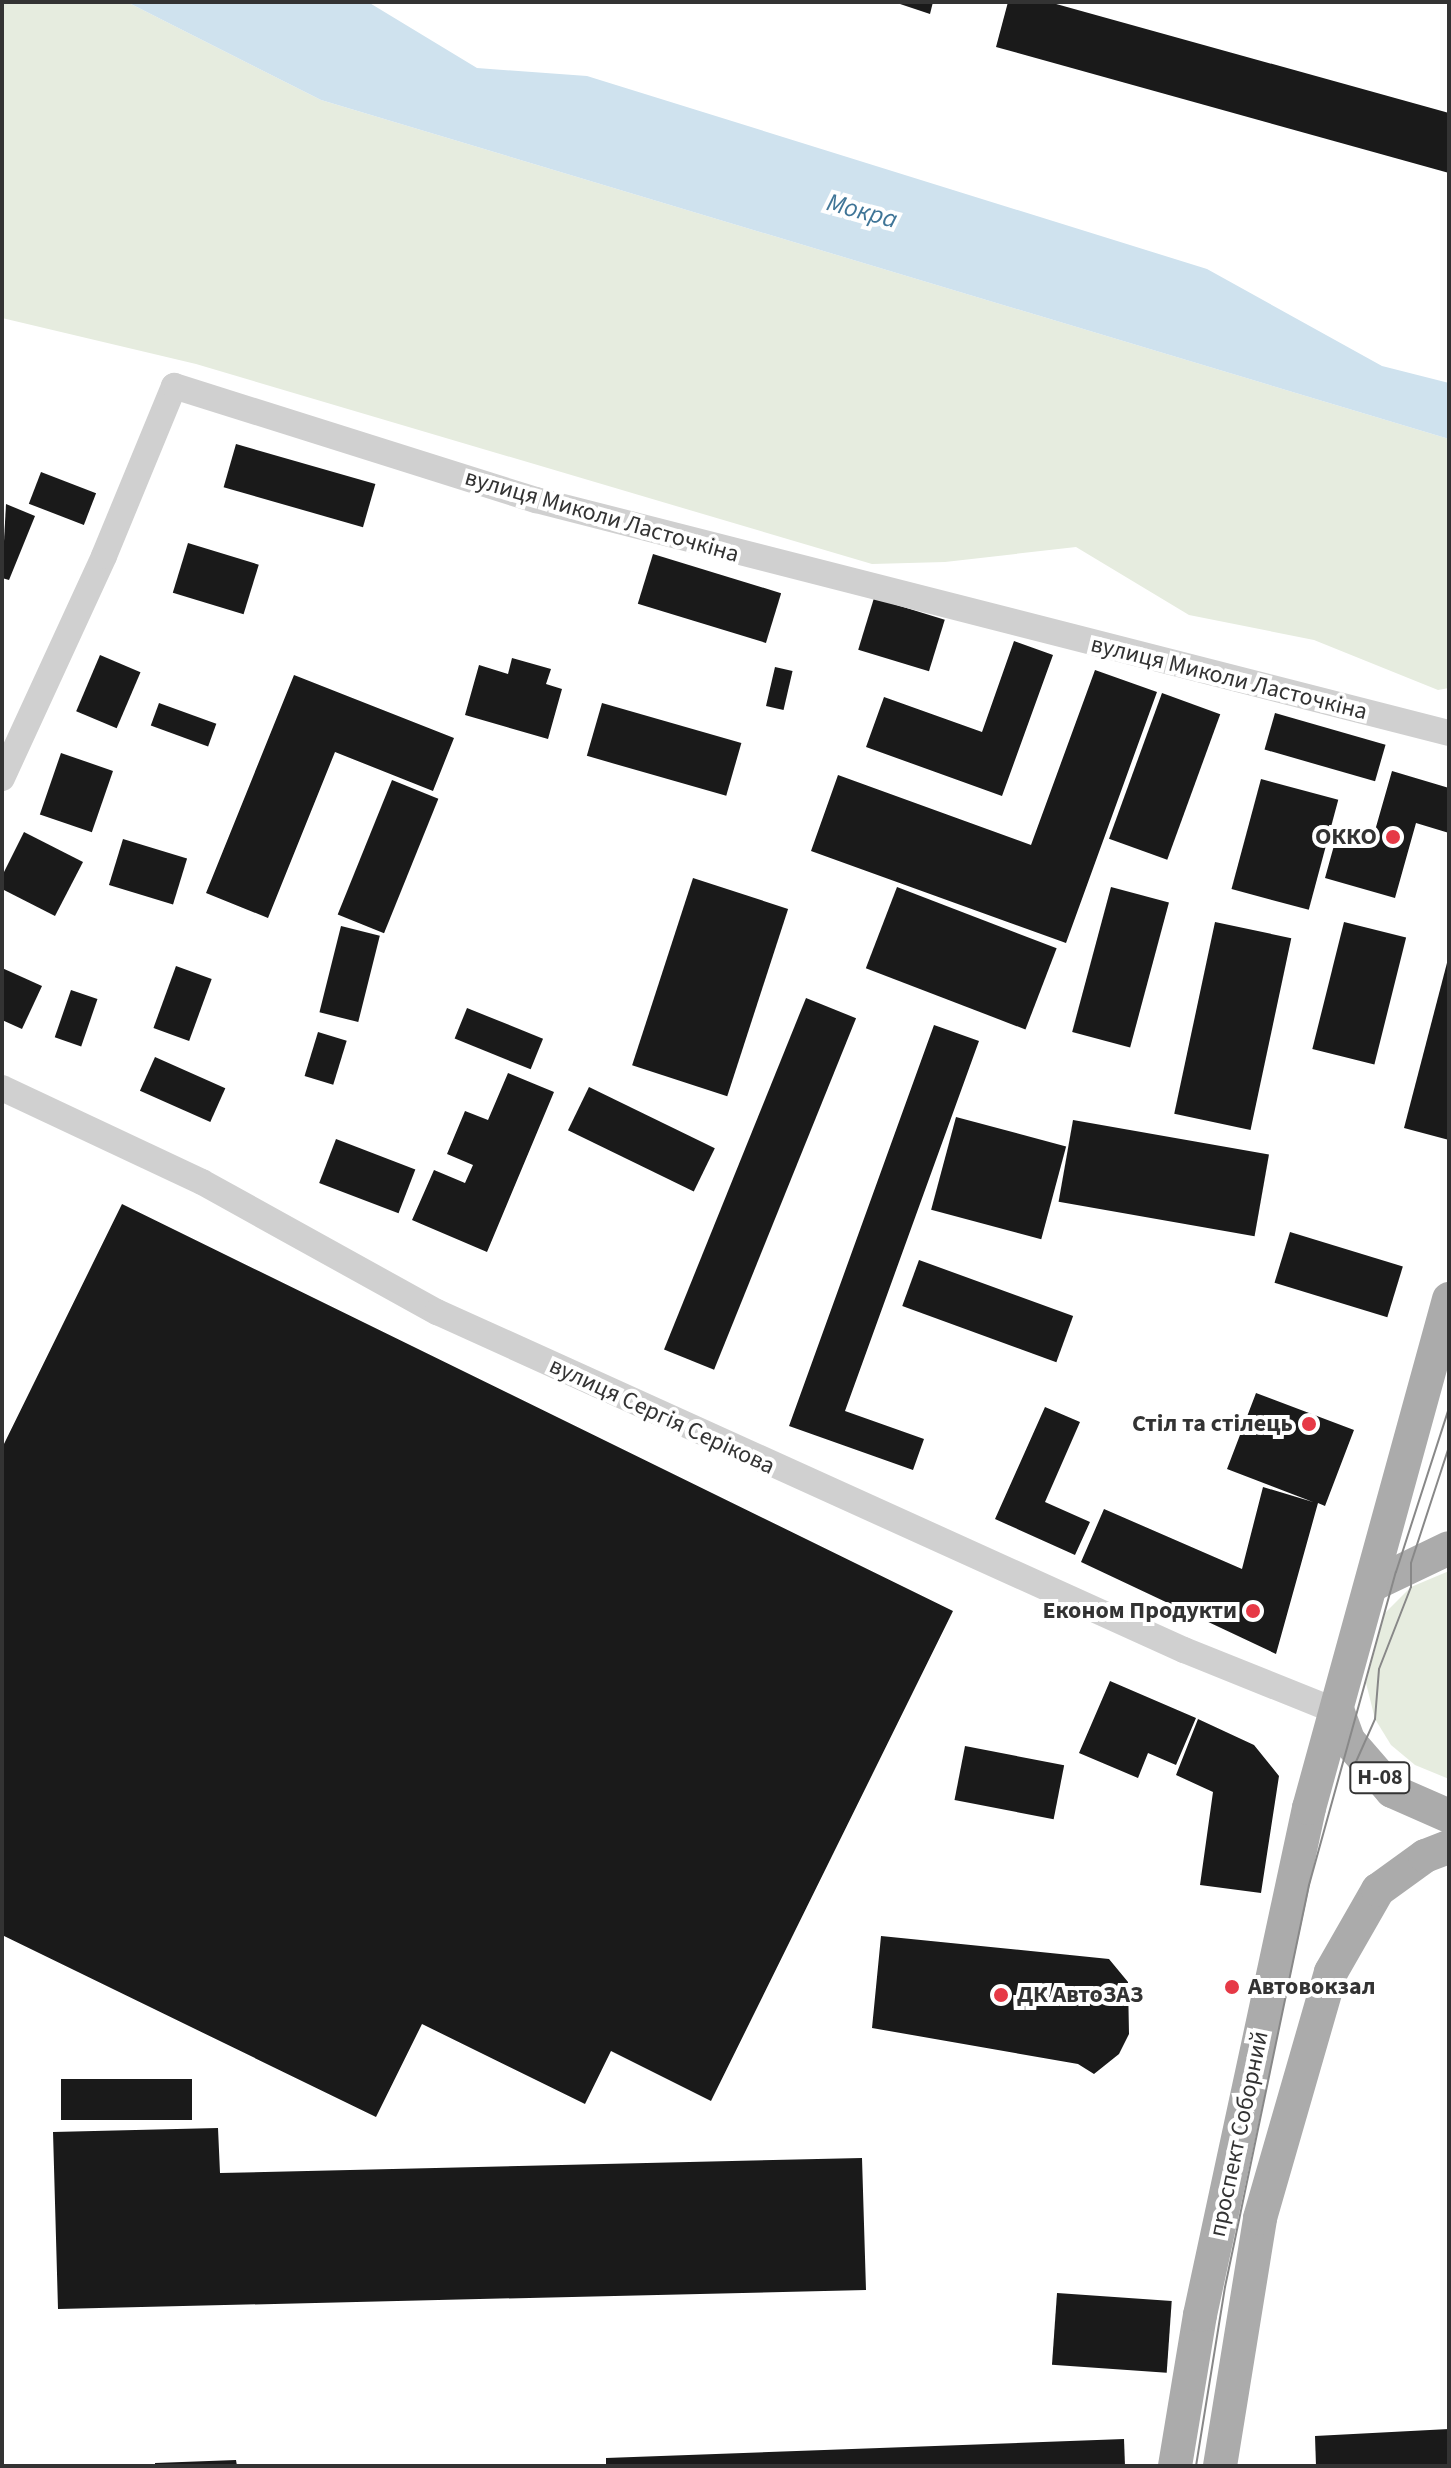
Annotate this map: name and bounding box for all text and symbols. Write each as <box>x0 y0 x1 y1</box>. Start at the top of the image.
water label: Мокра <box>823 187 901 235</box>
street label: вулиця Миколи Ласточкіна <box>462 463 742 569</box>
street label: вулиця Миколи Ласточкіна <box>1088 630 1370 726</box>
place label: ОККО <box>1315 823 1377 851</box>
marker: ОККО <box>1384 828 1402 846</box>
street label: вулиця Сергія Серікова <box>545 1351 779 1481</box>
place label: Стіл та стілець <box>1132 1410 1293 1438</box>
marker: Стіл та стілець <box>1300 1415 1318 1433</box>
place label: Економ Продукти <box>1042 1597 1237 1625</box>
marker: Економ Продукти <box>1244 1602 1262 1620</box>
road number: Н-08 <box>1348 1760 1412 1796</box>
place label: Автовокзал <box>1248 1973 1375 2001</box>
marker: Автовокзал <box>1223 1978 1241 1996</box>
place label: ДК АвтоЗАЗ <box>1017 1981 1143 2009</box>
marker: ДК АвтоЗАЗ <box>992 1986 1010 2004</box>
street label: проспект Соборний <box>1203 2028 1275 2240</box>

